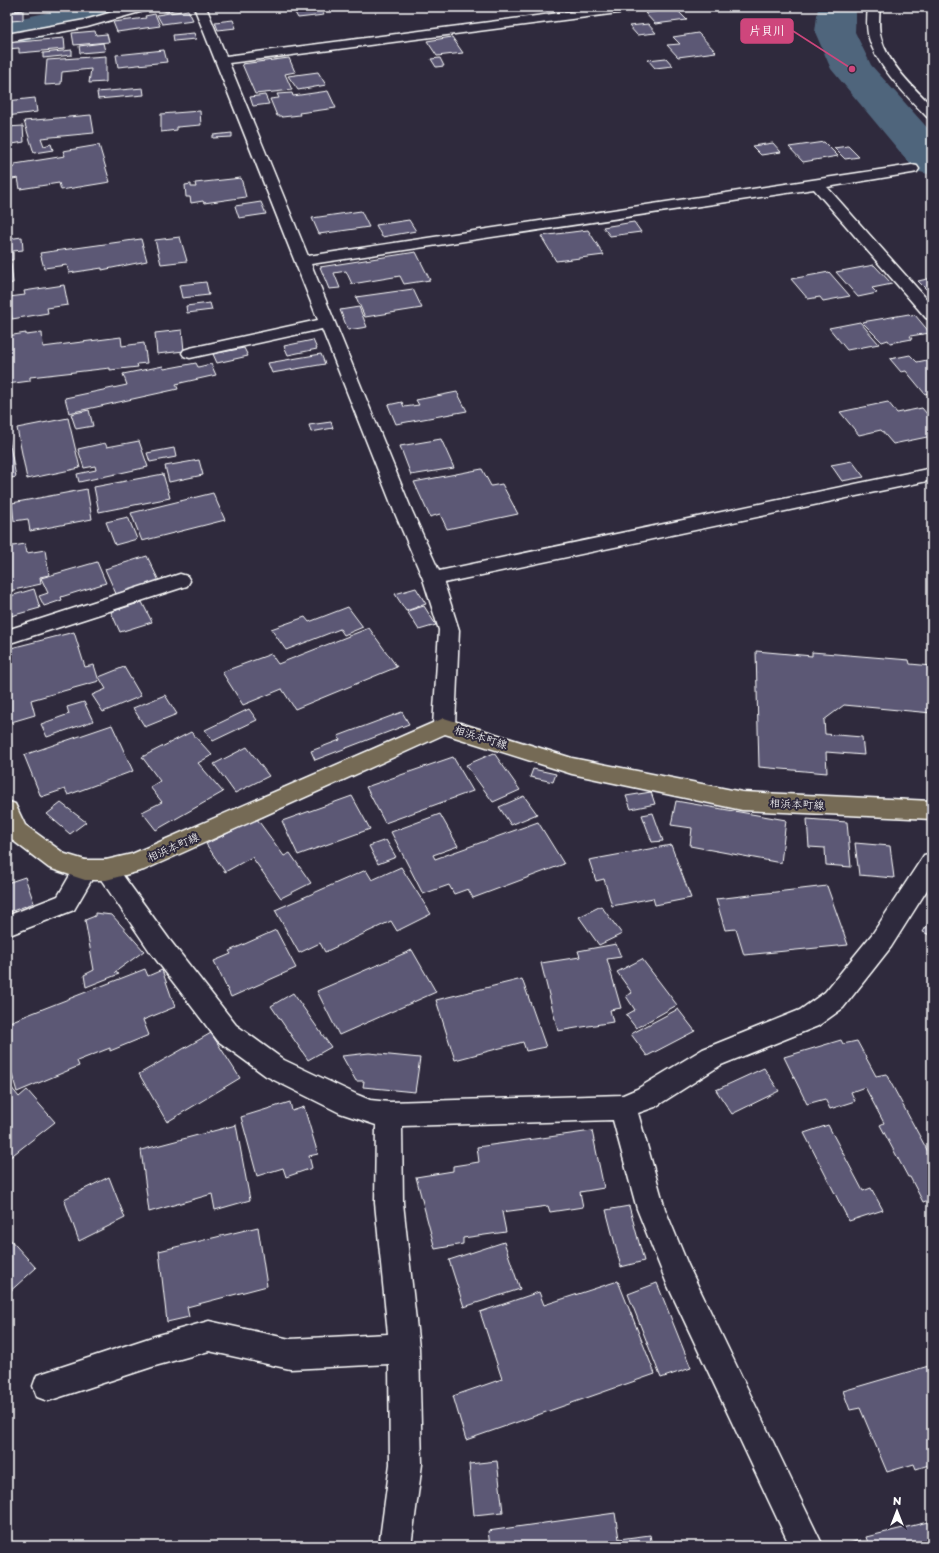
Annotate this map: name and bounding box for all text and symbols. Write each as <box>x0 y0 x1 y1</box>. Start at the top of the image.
callout: 片貝川 <box>741 19 793 43</box>
text: 片貝川 <box>749 21 785 39</box>
street label: 相浜本町線 <box>452 720 510 753</box>
street label: 相浜本町線 <box>769 794 825 813</box>
street label: 相浜本町線 <box>144 828 201 865</box>
north arrow <box>877 1491 917 1531</box>
text: N <box>893 1492 902 1509</box>

